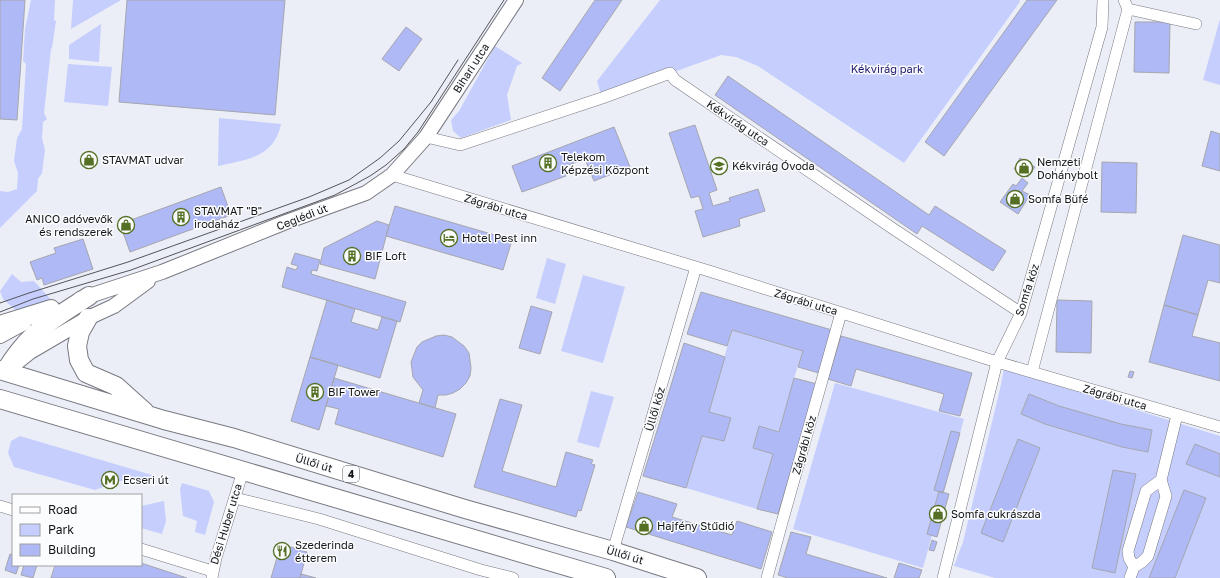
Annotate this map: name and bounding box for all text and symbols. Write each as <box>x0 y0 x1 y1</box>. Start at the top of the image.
street label: Bihari utca <box>450 40 491 95</box>
park label: Kékvirág park <box>851 62 923 75</box>
street label: Kékvirág utca <box>705 97 772 148</box>
shop icon: STAVMAT udvar <box>79 150 99 170</box>
place label: Telekom Képzési Központ <box>561 150 649 176</box>
place label: STAVMAT udvar <box>102 153 185 166</box>
building icon: Telekom Képzési Központ <box>538 153 558 173</box>
place label: Nemzeti Dohánybolt <box>1037 155 1098 181</box>
school or university icon: Kékvirág Óvoda <box>709 156 729 176</box>
shop icon: Nemzeti Dohánybolt <box>1014 158 1034 178</box>
place label: Kékvirág Óvoda <box>732 159 815 172</box>
shop icon: Somfa Büfé <box>1005 189 1025 209</box>
street label: Zágrábi utca <box>463 191 529 222</box>
place label: Somfa Büfé <box>1028 192 1088 205</box>
street label: Ceglédi út <box>274 201 329 232</box>
place label: STAVMAT "B" irodaház <box>194 204 262 230</box>
building icon: STAVMAT "B" irodaház <box>171 207 191 227</box>
place label: ANICO adóvevők és rendszerek <box>25 212 113 238</box>
shop icon: ANICO adóvevők és rendszerek <box>116 215 136 235</box>
hotel icon: Hotel Pest inn <box>439 228 459 248</box>
place label: Hotel Pest inn <box>462 231 537 244</box>
building icon: BIF Loft <box>342 246 362 266</box>
place label: BIF Loft <box>365 249 406 262</box>
street label: Somfa köz <box>1012 262 1041 318</box>
street label: Zágrábi utca <box>773 286 839 317</box>
street label: Zágrábi utca <box>1082 381 1149 412</box>
building icon: BIF Tower <box>305 382 325 402</box>
place label: BIF Tower <box>328 385 381 398</box>
street label: Üllői köz <box>642 385 667 433</box>
street label: Zágrábi köz <box>789 414 818 476</box>
street label: Üllői út <box>294 451 334 474</box>
road number: 4 <box>343 466 359 482</box>
metro station icon: Ecseri út <box>100 470 120 490</box>
place label: Ecseri út <box>123 473 169 486</box>
street label: Dési Huber utca <box>207 482 244 566</box>
legend <box>12 494 142 566</box>
text: Road <box>48 502 77 517</box>
shop icon: Somfa cukrászda <box>928 504 948 524</box>
place label: Somfa cukrászda <box>951 507 1041 520</box>
shop icon: Hajfény Stűdió <box>634 516 654 536</box>
place label: Hajfény Stűdió <box>657 519 735 532</box>
text: Park <box>48 522 74 537</box>
place label: Szederinda étterem <box>295 538 354 564</box>
restaurant icon: Szederinda étterem <box>272 541 292 561</box>
text: Building <box>48 542 96 557</box>
street label: Üllői út <box>605 543 645 566</box>

